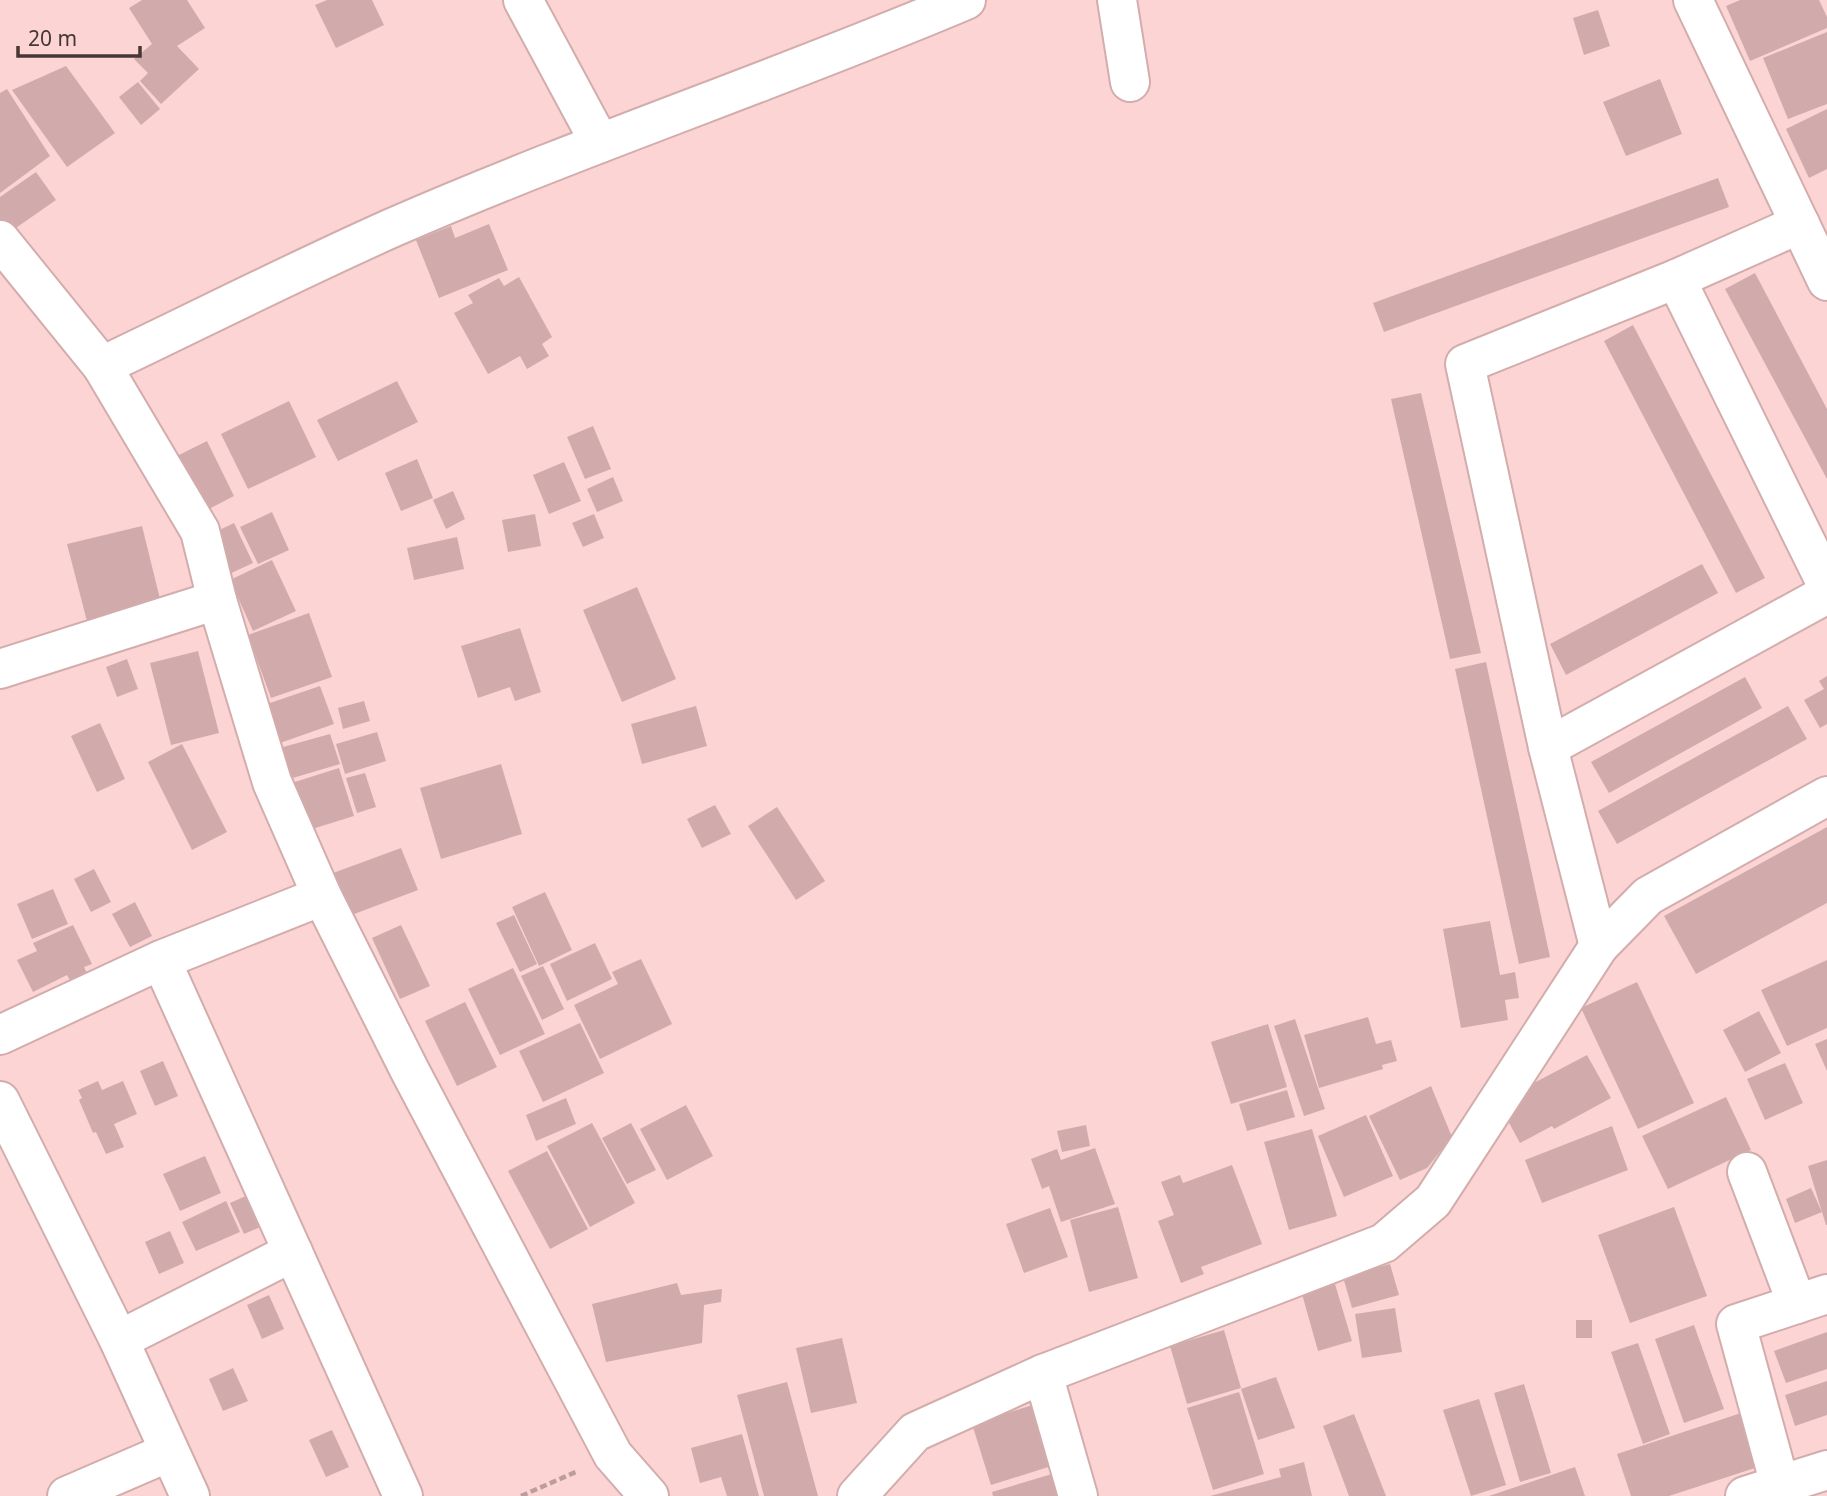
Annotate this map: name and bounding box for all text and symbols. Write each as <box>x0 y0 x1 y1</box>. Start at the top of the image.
scale bar <box>18 14 140 58</box>
text: 20 m <box>28 24 77 52</box>

